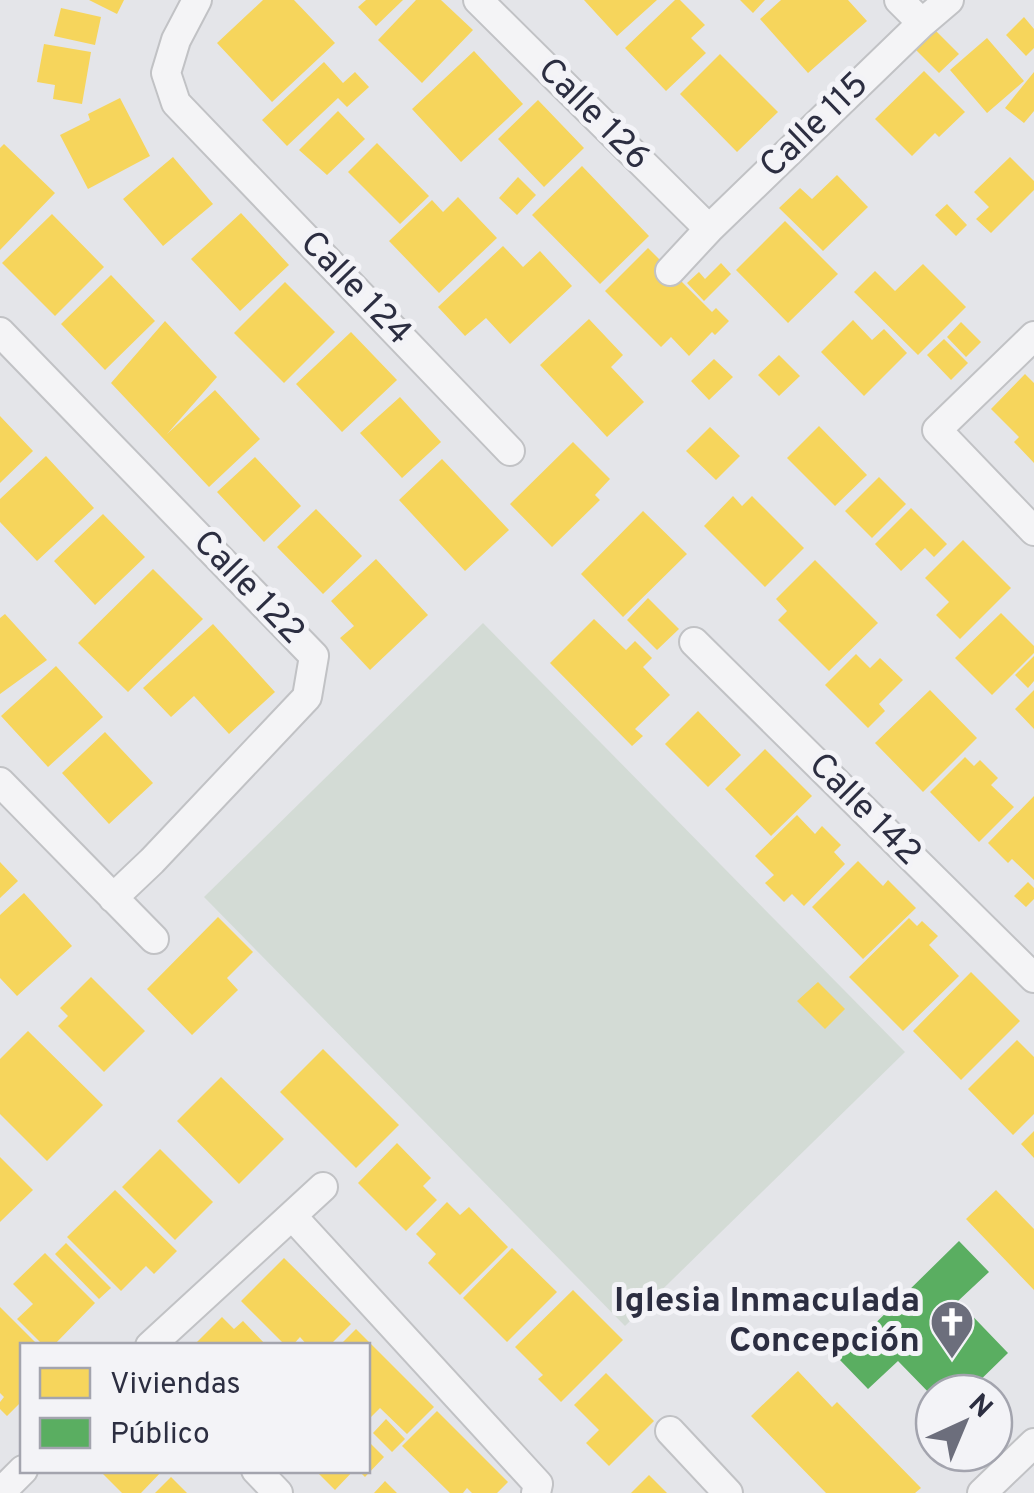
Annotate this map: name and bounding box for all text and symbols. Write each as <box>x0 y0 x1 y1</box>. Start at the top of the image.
street label: Calle 126 <box>527 49 659 181</box>
street label: Calle 115 <box>751 64 879 188</box>
street label: Calle 124 <box>290 223 420 355</box>
street label: Calle 122 <box>183 522 313 654</box>
street label: Calle 142 <box>798 744 930 876</box>
place label: Iglesia Inmaculada Concepción <box>614 1280 920 1364</box>
church icon: Iglesia Inmaculada Concepción <box>929 1299 975 1360</box>
legend <box>20 1343 370 1473</box>
text: Viviendas <box>110 1367 241 1404</box>
north arrow <box>914 1373 1014 1473</box>
text: N <box>960 1387 999 1427</box>
text: Público <box>110 1417 210 1454</box>

